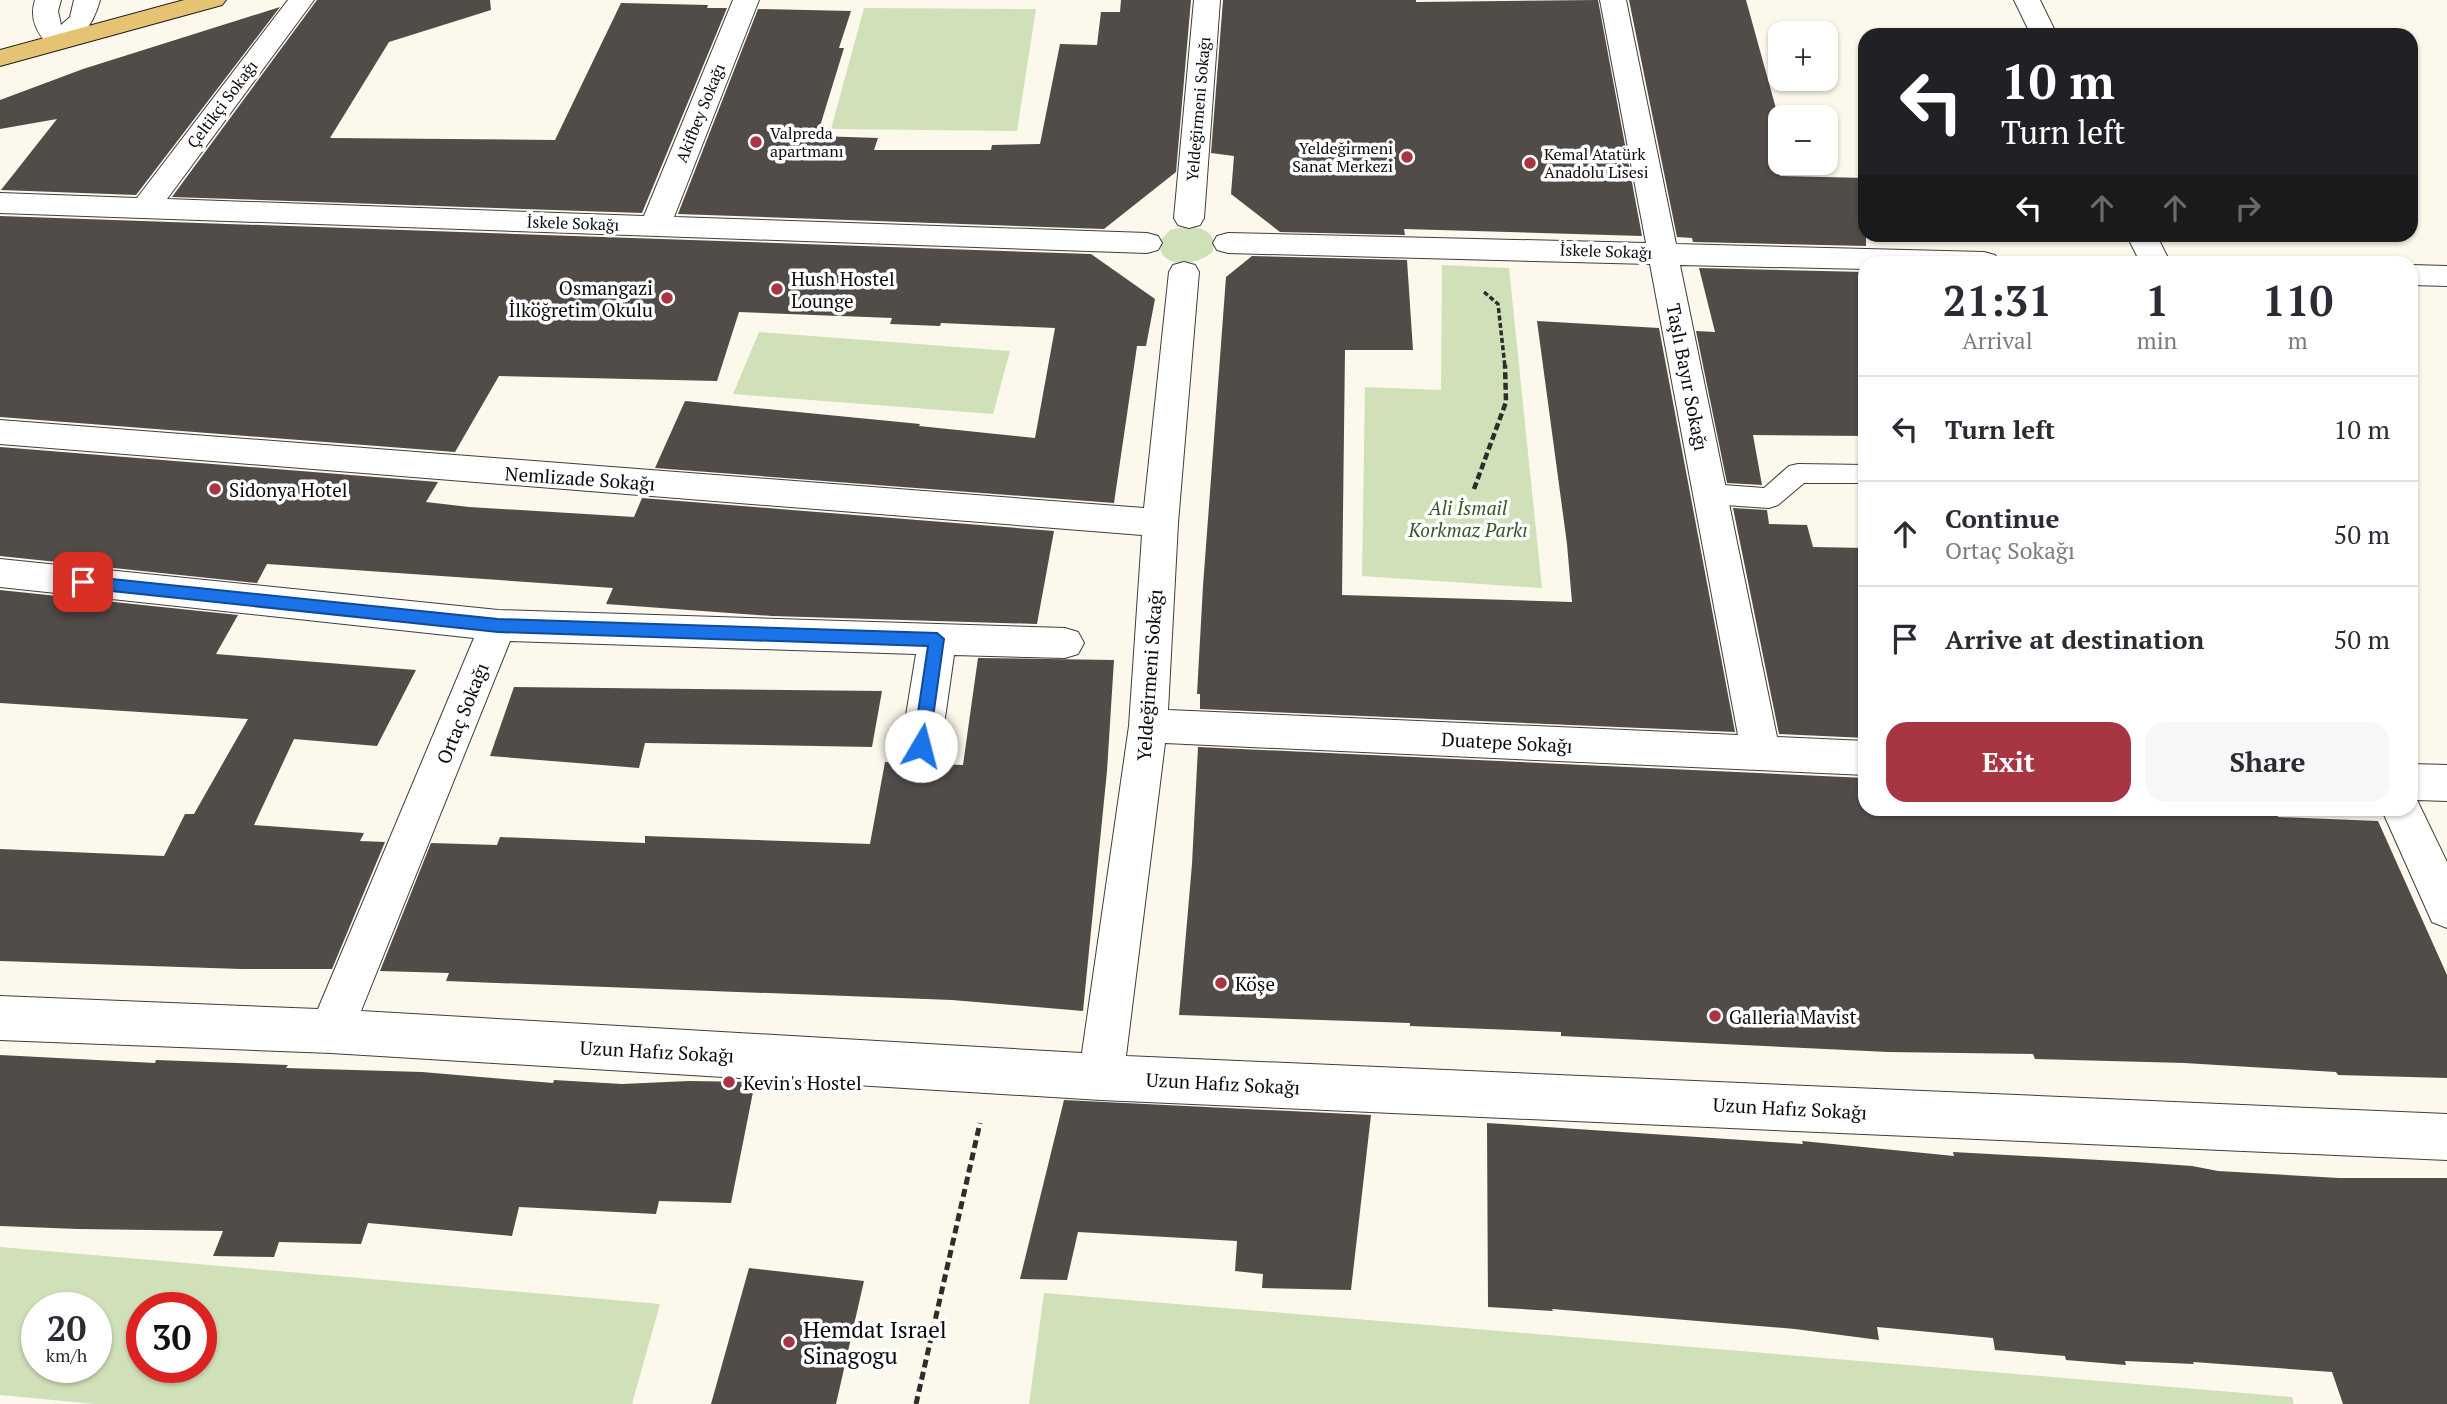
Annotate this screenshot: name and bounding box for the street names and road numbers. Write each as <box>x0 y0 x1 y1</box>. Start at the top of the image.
street label: Yeldeğirmeni Sokağı <box>1181 36 1215 182</box>
street label: Çeltikçi Sokağı <box>182 55 262 152</box>
street label: Akifbey Sokağı <box>670 60 730 166</box>
street label: İskele Sokağı <box>526 210 620 236</box>
street label: İskele Sokağı <box>1559 238 1653 264</box>
street label: Taşlı Bayır Sokağı <box>1661 301 1715 453</box>
street label: Nemlizade Sokağı <box>504 460 656 496</box>
street label: Yeldeğirmeni Sokağı <box>1131 588 1167 762</box>
street label: Ortaç Sokağı <box>430 659 494 767</box>
street label: Duatepe Sokağı <box>1441 726 1573 758</box>
street label: Uzun Hafız Sokağı <box>579 1034 735 1068</box>
street label: Uzun Hafız Sokağı <box>1145 1066 1301 1100</box>
street label: Uzun Hafız Sokağı <box>1712 1091 1868 1125</box>

